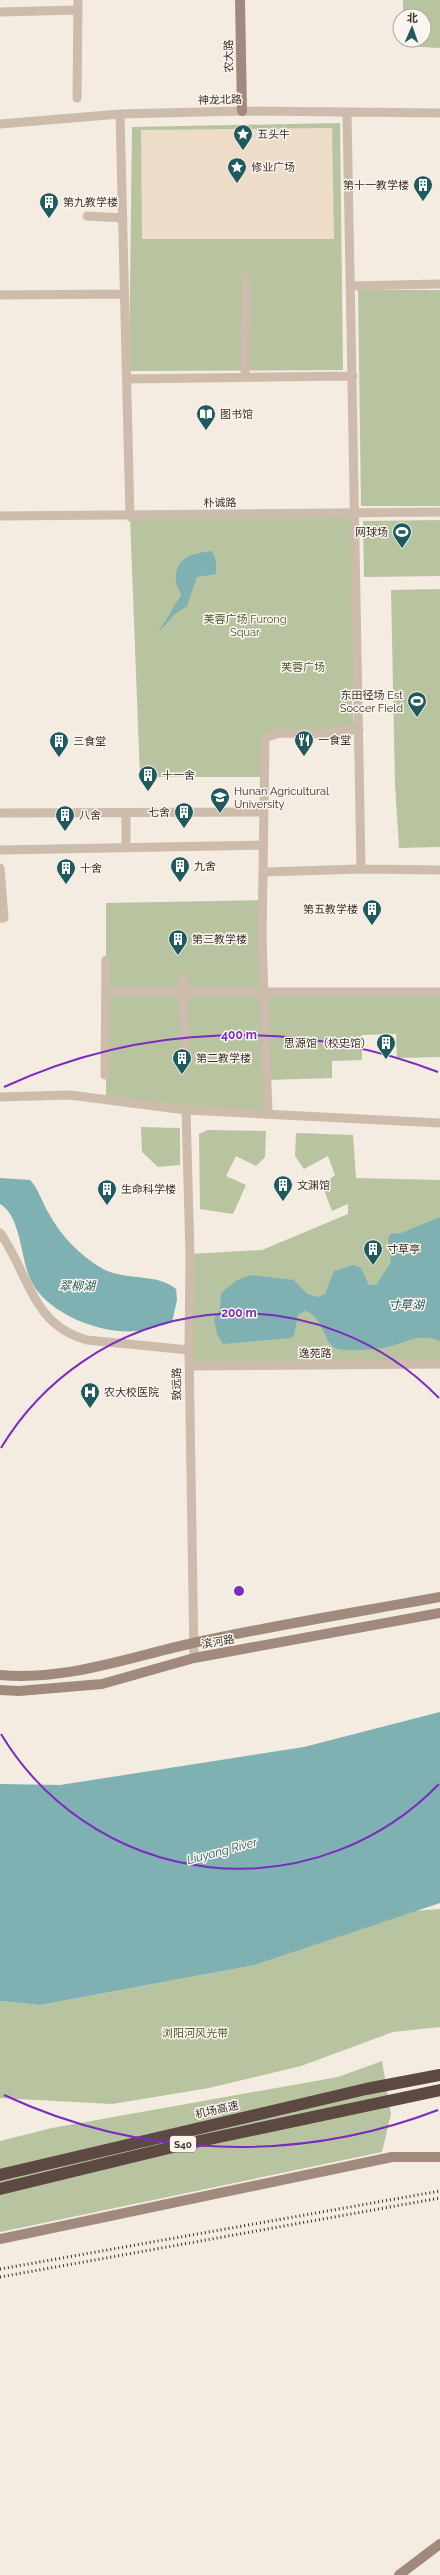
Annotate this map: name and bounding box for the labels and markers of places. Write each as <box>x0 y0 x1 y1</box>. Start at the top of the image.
place icon: 五头牛 <box>232 123 254 151</box>
place label: 五头牛 <box>257 128 290 141</box>
place icon: 修业广场 <box>226 156 248 184</box>
place label: 修业广场 <box>251 161 295 174</box>
building icon: 第十一教学楼 <box>412 174 434 202</box>
place label: 第十一教学楼 <box>343 179 409 192</box>
building icon: 第九教学楼 <box>38 191 60 219</box>
place label: 第九教学楼 <box>63 196 118 209</box>
library icon: 图书馆 <box>195 403 217 431</box>
place label: 图书馆 <box>220 408 253 421</box>
sports icon: 网球场 <box>391 521 413 549</box>
place label: 网球场 <box>355 526 388 539</box>
place label: 东田径场 Est Soccer Field <box>340 689 403 715</box>
sports icon: 东田径场 Est Soccer Field <box>406 690 428 718</box>
restaurant icon: 一食堂 <box>293 729 315 757</box>
building icon: 三食堂 <box>48 730 70 758</box>
place label: 一食堂 <box>318 734 351 747</box>
place label: 三食堂 <box>73 735 106 748</box>
building icon: 十一舍 <box>137 764 159 792</box>
place label: 十一舍 <box>162 769 195 782</box>
place label: Hunan Agricultural University <box>234 785 329 811</box>
school or university icon: Hunan Agricultural University <box>209 786 231 814</box>
building icon: 七舍 <box>173 801 195 829</box>
building icon: 八舍 <box>54 804 76 832</box>
place label: 七舍 <box>148 806 170 819</box>
place label: 八舍 <box>79 809 101 822</box>
building icon: 九舍 <box>169 855 191 883</box>
building icon: 十舍 <box>55 857 77 885</box>
place label: 九舍 <box>194 860 216 873</box>
place label: 十舍 <box>80 862 102 875</box>
building icon: 第五教学楼 <box>361 898 383 926</box>
place label: 第五教学楼 <box>303 903 358 916</box>
building icon: 第三教学楼 <box>167 928 189 956</box>
place label: 第三教学楼 <box>192 933 247 946</box>
building icon: 思源馆（校史馆） <box>375 1032 397 1060</box>
place label: 思源馆（校史馆） <box>284 1037 372 1050</box>
building icon: 第二教学楼 <box>171 1047 193 1075</box>
place label: 第二教学楼 <box>196 1052 251 1065</box>
building icon: 文渊馆 <box>272 1174 294 1202</box>
building icon: 生命科学楼 <box>96 1178 118 1206</box>
place label: 文渊馆 <box>297 1179 330 1192</box>
place label: 生命科学楼 <box>121 1183 176 1196</box>
building icon: 寸草亭 <box>362 1238 384 1266</box>
place label: 寸草亭 <box>387 1243 420 1256</box>
hospital icon: 农大校医院 <box>79 1381 101 1409</box>
place label: 农大校医院 <box>104 1386 159 1399</box>
centre of rings <box>232 1584 246 1598</box>

